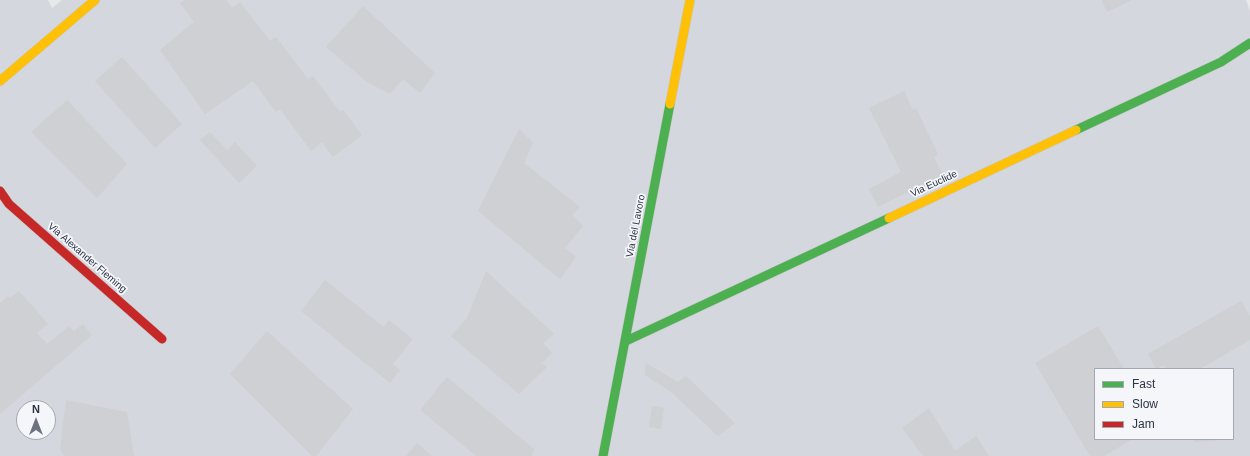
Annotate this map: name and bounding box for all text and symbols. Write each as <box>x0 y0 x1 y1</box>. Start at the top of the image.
street label: Via Euclide <box>909 168 959 200</box>
street label: Via del Lavoro <box>624 194 648 258</box>
street label: Via Alexander Fleming <box>45 221 129 295</box>
legend <box>1094 368 1234 440</box>
text: Fast <box>1132 377 1155 391</box>
text: Slow <box>1132 397 1158 411</box>
north arrow <box>16 400 56 440</box>
text: N <box>32 403 40 415</box>
text: Jam <box>1132 417 1155 431</box>

